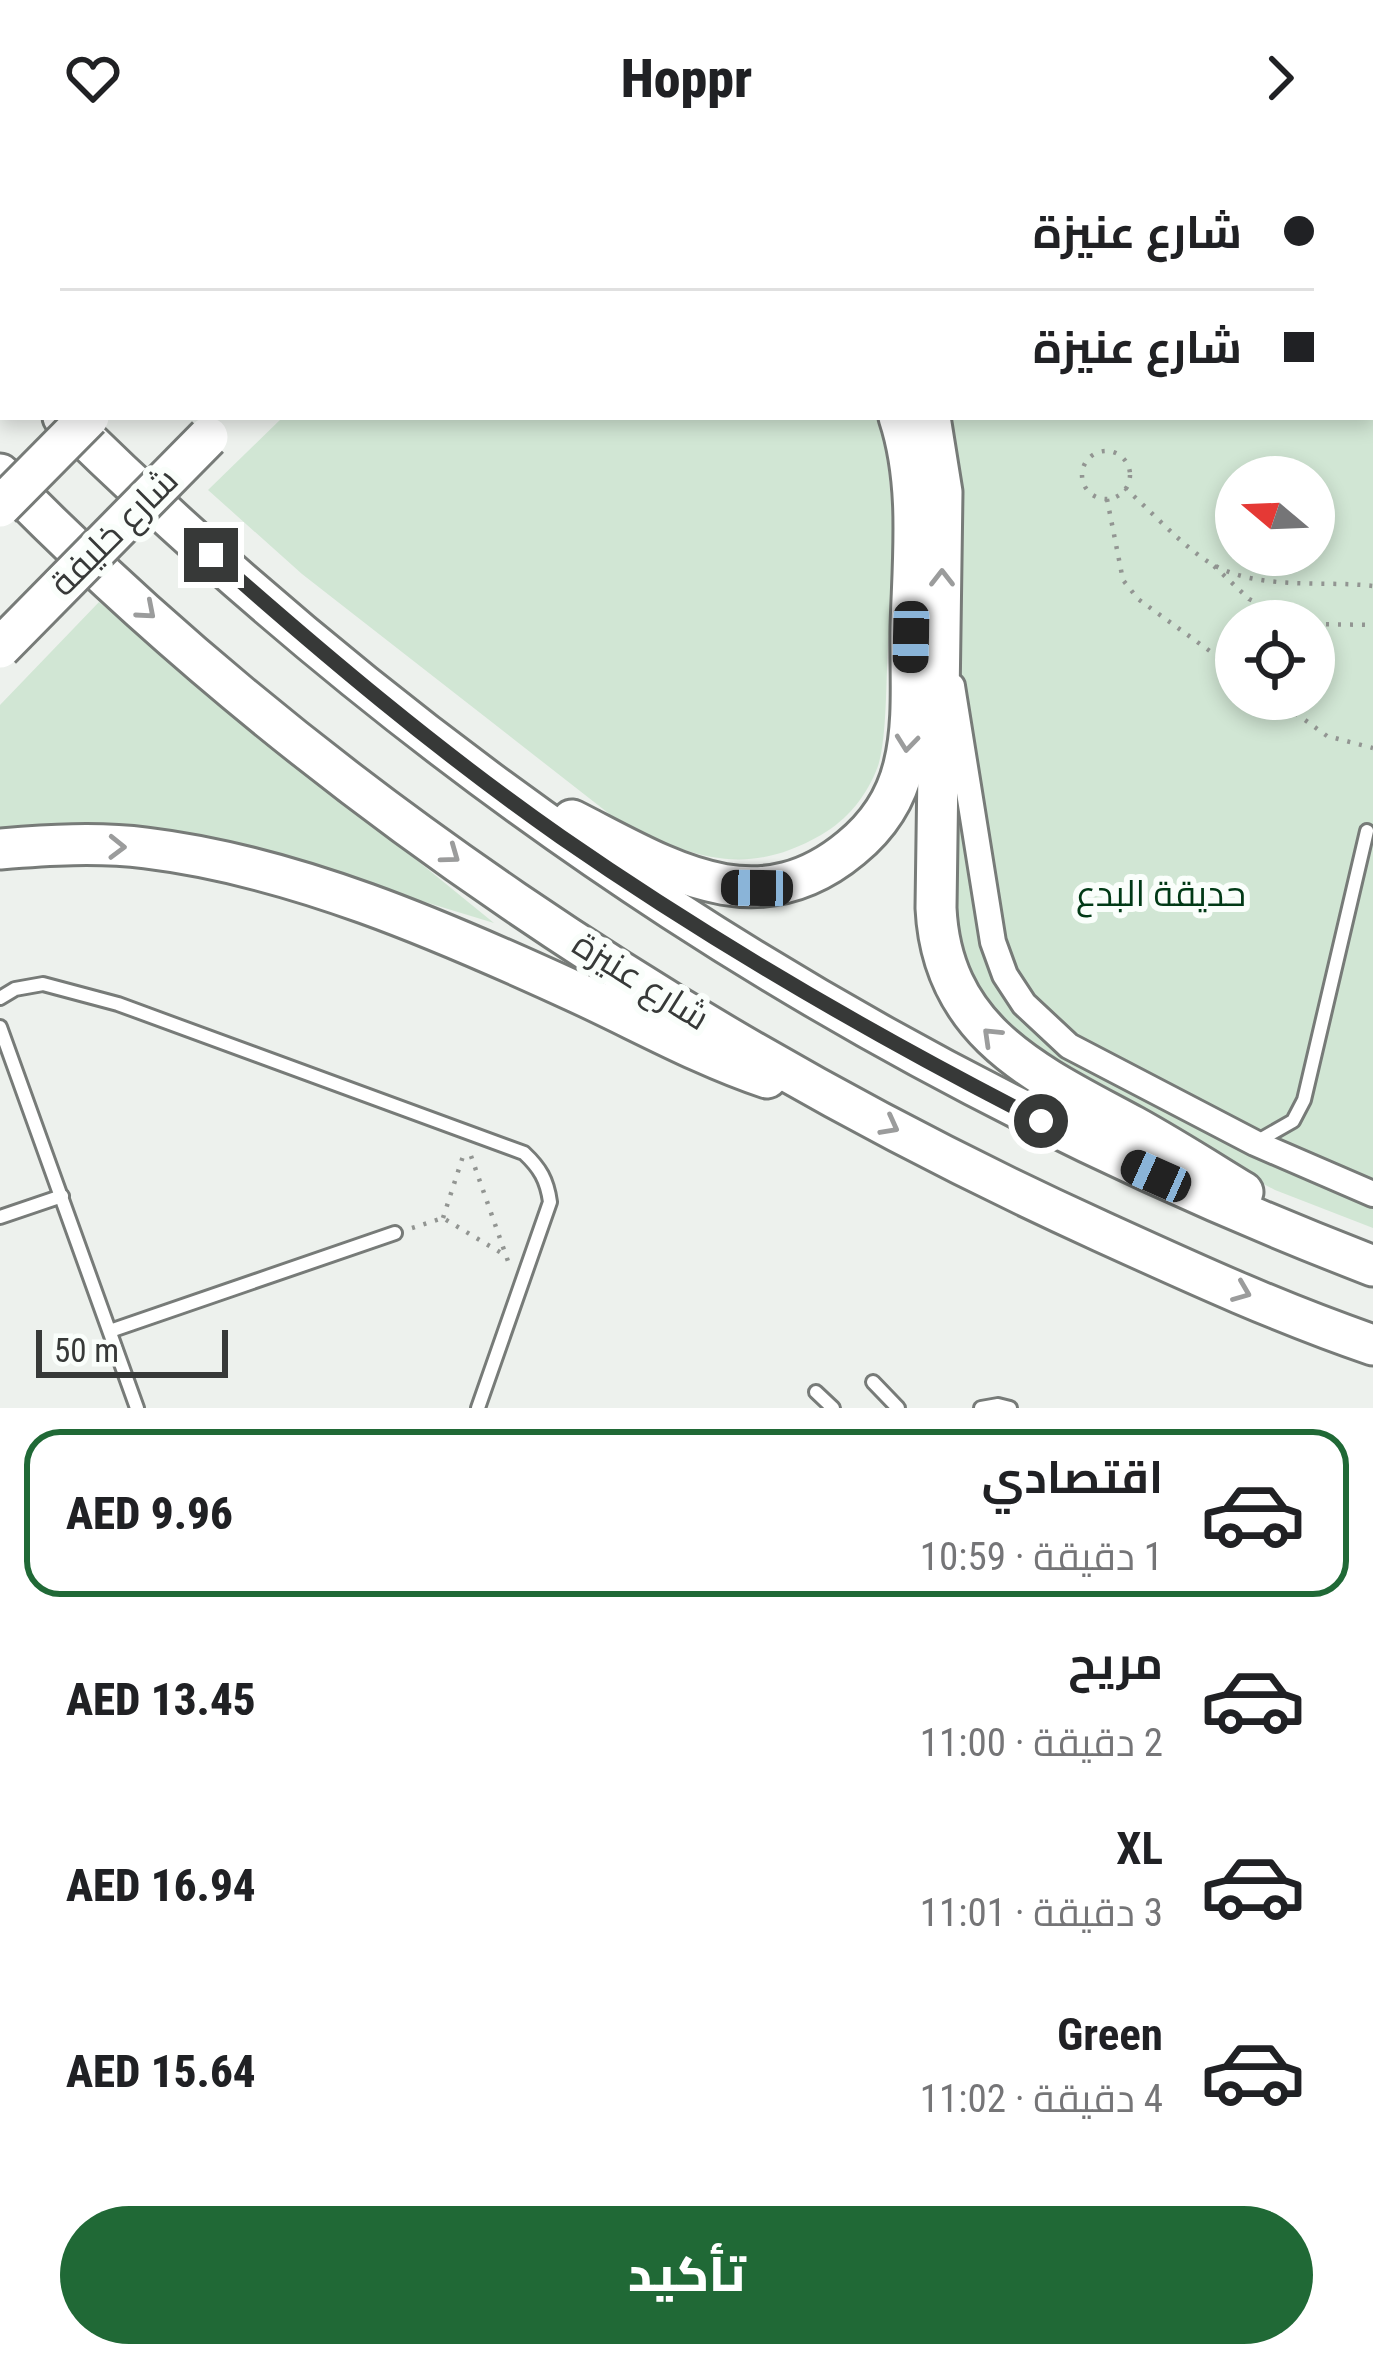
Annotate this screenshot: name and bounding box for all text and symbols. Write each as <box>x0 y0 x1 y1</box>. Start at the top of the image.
icon: heart <box>60 45 126 111</box>
icon: forward <box>1247 45 1313 111</box>
text: Hoppr <box>621 47 752 110</box>
text: شارع عنيزة <box>1033 206 1242 259</box>
text: شارع عنيزة <box>1033 321 1242 374</box>
north arrow <box>1215 456 1335 576</box>
map controls <box>1215 456 1335 720</box>
street label: شارع خليفة <box>41 459 189 607</box>
route end <box>184 528 238 582</box>
one-way arrow <box>929 568 955 586</box>
one-way arrow <box>133 597 155 619</box>
button: locate <box>1215 600 1335 720</box>
car <box>892 601 930 673</box>
one-way arrow <box>895 733 920 752</box>
one-way arrow <box>108 834 127 860</box>
one-way arrow <box>438 841 459 863</box>
car <box>721 869 793 907</box>
park label: حديقة البدع <box>1076 873 1246 918</box>
street label: شارع عنيزة <box>564 923 717 1042</box>
one-way arrow <box>983 1028 1005 1050</box>
route start <box>1014 1094 1068 1148</box>
one-way arrow <box>877 1112 898 1135</box>
car <box>1116 1145 1196 1207</box>
one-way arrow <box>1231 1278 1252 1302</box>
scale bar <box>36 1324 228 1377</box>
text: 50 m <box>54 1331 119 1370</box>
text: اقتصادي <box>982 1451 1163 1504</box>
icon: car <box>1199 1459 1307 1567</box>
text: AED 9.96 <box>66 1487 233 1540</box>
text: 1 دقيقة · 10:59 <box>920 1534 1163 1580</box>
text: مريح <box>1068 1637 1163 1690</box>
icon: car <box>1199 1645 1307 1753</box>
text: AED 13.45 <box>66 1673 256 1726</box>
text: 2 دقيقة · 11:00 <box>920 1720 1163 1766</box>
text: XL <box>1116 1822 1163 1875</box>
icon: car <box>1199 1831 1307 1939</box>
text: AED 16.94 <box>66 1859 256 1912</box>
text: 3 دقيقة · 11:01 <box>920 1890 1163 1936</box>
text: Green <box>1057 2008 1163 2061</box>
icon: car <box>1199 2017 1307 2125</box>
text: AED 15.64 <box>66 2045 256 2098</box>
text: 4 دقيقة · 11:02 <box>920 2076 1163 2122</box>
button: تأكيد <box>60 2206 1313 2344</box>

